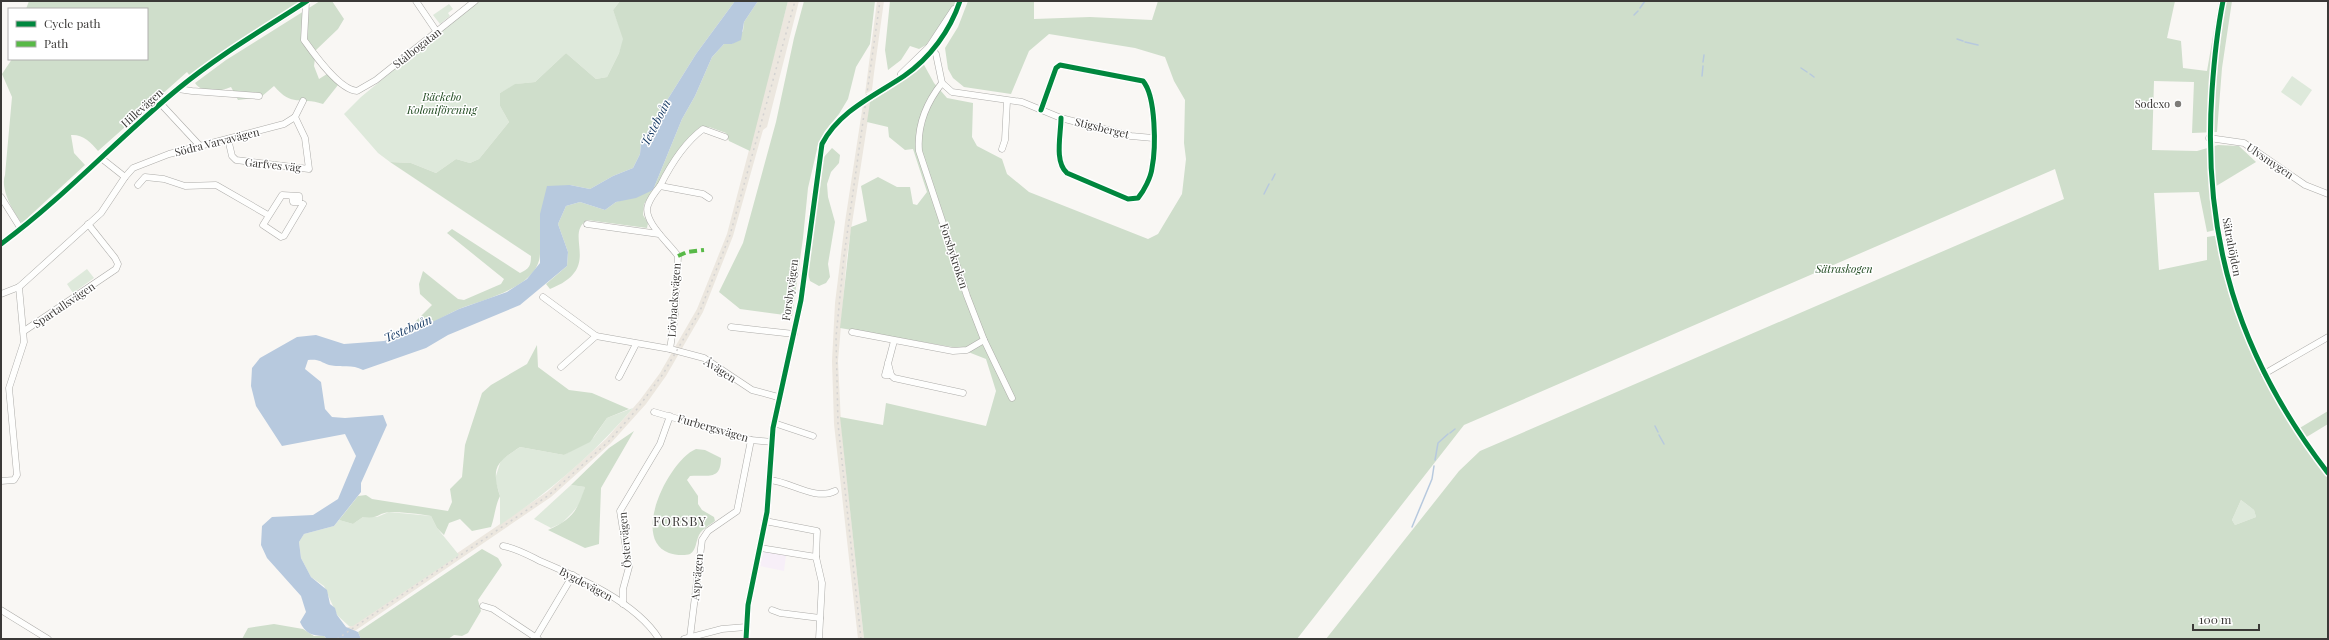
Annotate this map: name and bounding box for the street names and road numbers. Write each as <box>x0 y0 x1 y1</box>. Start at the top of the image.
street label: Stålbogatan <box>389 24 444 71</box>
street label: Hillevägen <box>117 84 166 131</box>
street label: Stigsberget <box>1073 114 1131 142</box>
street label: Södra Varvavägen <box>173 124 261 159</box>
street label: Ulvsmygen <box>2244 139 2297 182</box>
street label: Garfves väg <box>244 154 302 175</box>
street label: Sätrahöjden <box>2219 216 2246 278</box>
street label: Forsbykroken <box>937 221 972 291</box>
street label: Forsbyvägen <box>778 258 801 322</box>
street label: Lövbacksvägen <box>663 262 684 338</box>
street label: Spartallsvägen <box>30 278 98 331</box>
street label: Åvägen <box>700 353 740 386</box>
street label: Furbergsvägen <box>676 410 751 445</box>
street label: Östervägen <box>615 511 634 569</box>
street label: Aspvägen <box>687 553 706 602</box>
street label: Bygdevägen <box>557 563 616 604</box>

